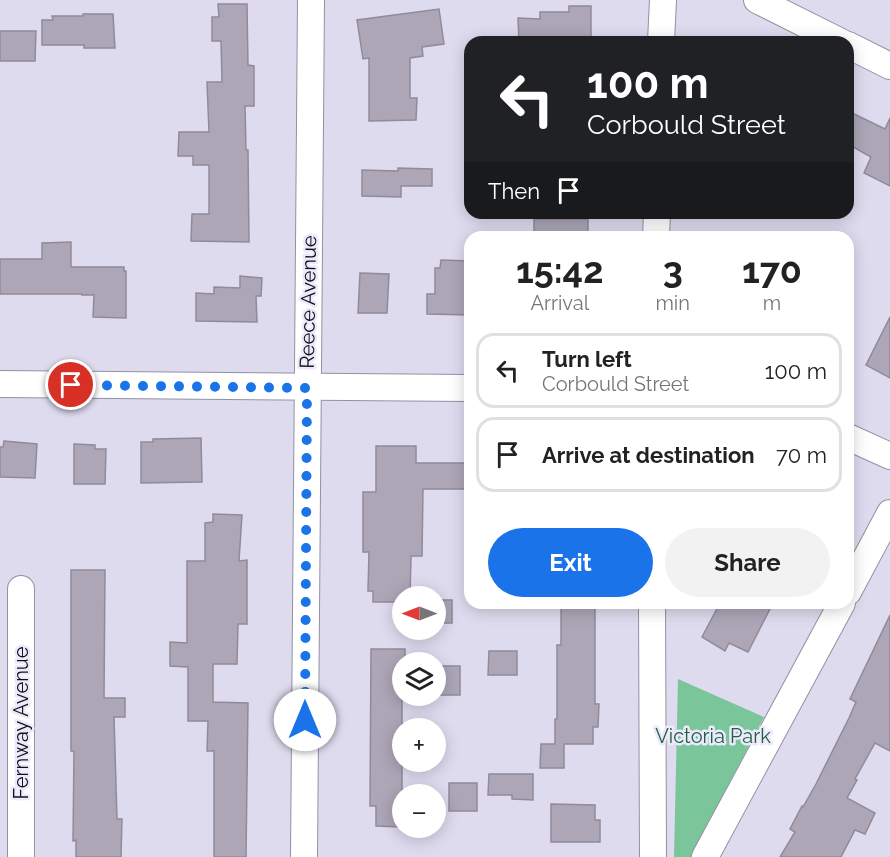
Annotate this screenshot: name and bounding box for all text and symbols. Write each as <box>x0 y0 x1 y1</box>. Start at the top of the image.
text: 100 m <box>587 59 709 108</box>
icon: left <box>488 60 566 138</box>
text: Corbould Street <box>587 109 786 140</box>
icon: arrive <box>552 174 585 207</box>
text: Then <box>488 178 540 204</box>
street label: Reece Avenue <box>295 235 321 369</box>
text: 15:42 <box>516 249 603 291</box>
text: 3 <box>663 249 683 291</box>
text: 170 <box>742 249 802 291</box>
text: Arrival <box>530 291 589 315</box>
text: min <box>655 291 690 315</box>
text: m <box>763 291 781 315</box>
text: Turn left <box>542 346 632 372</box>
icon: left <box>491 354 524 387</box>
text: 100 m <box>765 358 827 384</box>
pin <box>45 359 96 410</box>
icon: arrive <box>54 368 87 401</box>
text: Corbould Street <box>542 372 689 396</box>
icon: arrive <box>491 438 524 471</box>
text: Arrive at destination <box>542 442 755 468</box>
text: 70 m <box>776 442 827 468</box>
button: Exit <box>488 528 653 597</box>
button: Share <box>665 528 830 597</box>
north arrow <box>392 586 446 640</box>
map controls <box>392 586 446 838</box>
street label: Fernway Avenue <box>9 646 33 799</box>
button: layers <box>392 652 446 706</box>
position arrow <box>273 688 337 752</box>
button: + <box>392 718 446 772</box>
park label: Victoria Park <box>655 724 771 748</box>
button: − <box>392 784 446 838</box>

